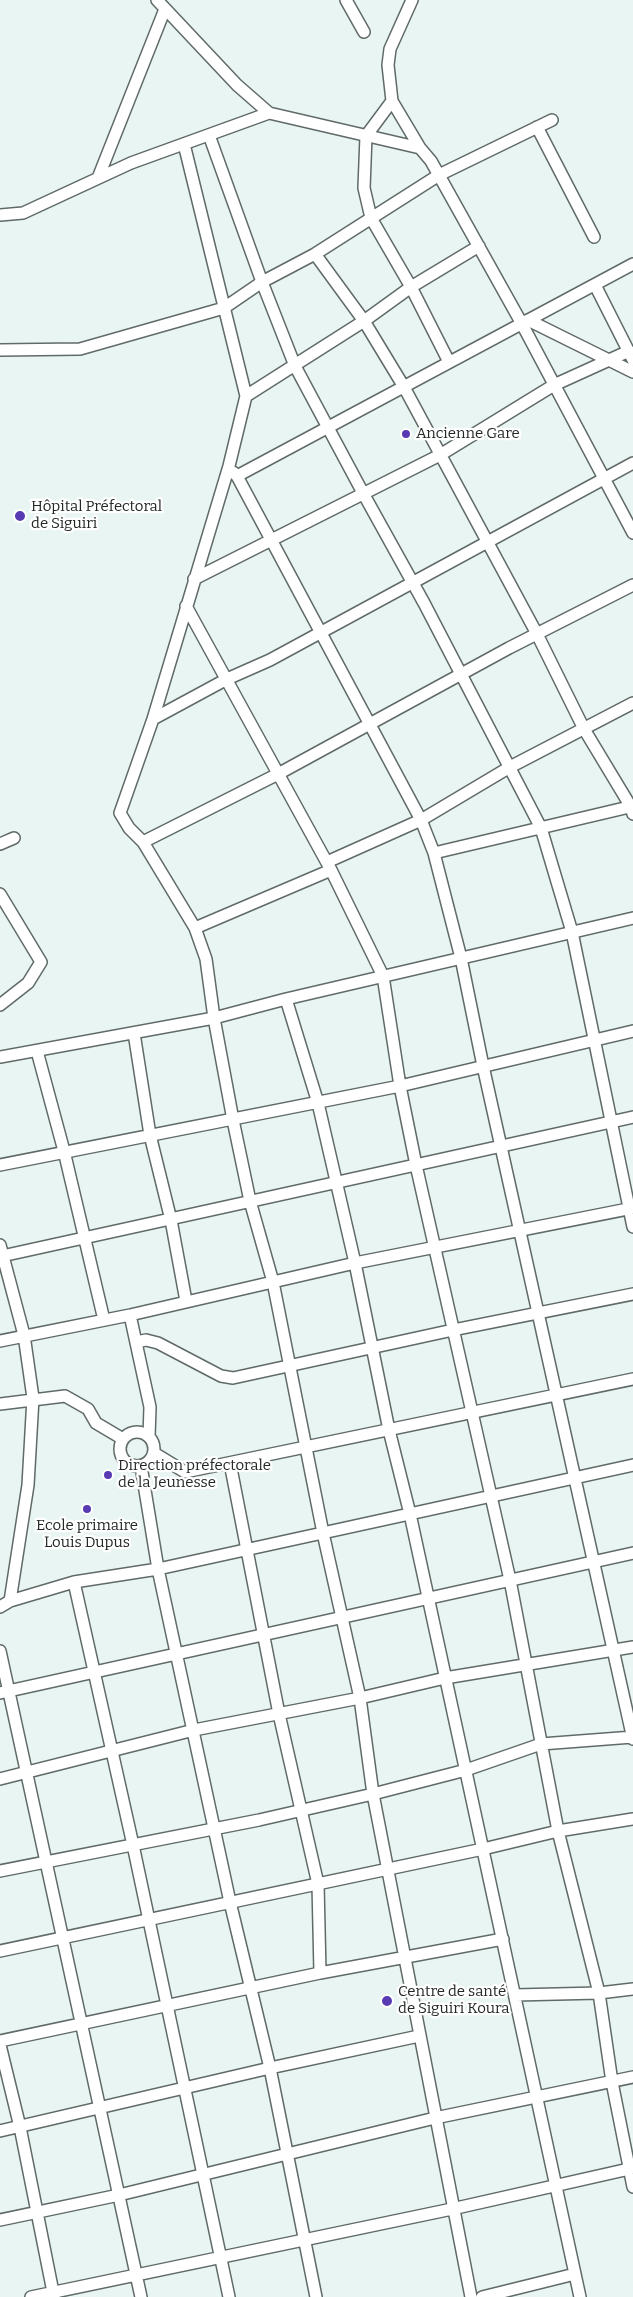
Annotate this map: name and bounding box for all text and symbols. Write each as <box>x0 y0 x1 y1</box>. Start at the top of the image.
place label: Ancienne Gare <box>416 425 520 443</box>
marker: Ancienne Gare <box>400 428 412 440</box>
place label: Hôpital Préfectoral de Siguiri <box>31 498 162 533</box>
marker: Hôpital Préfectoral de Siguiri <box>13 509 27 523</box>
place label: Direction préfectorale de la Jeunesse <box>118 1457 271 1492</box>
marker: Direction préfectorale de la Jeunesse <box>102 1469 114 1481</box>
marker: Ecole primaire Louis Dupus <box>81 1503 93 1515</box>
place label: Ecole primaire Louis Dupus <box>36 1517 138 1552</box>
place label: Centre de santé de Siguiri Koura <box>398 1983 509 2018</box>
marker: Centre de santé de Siguiri Koura <box>380 1994 394 2008</box>

